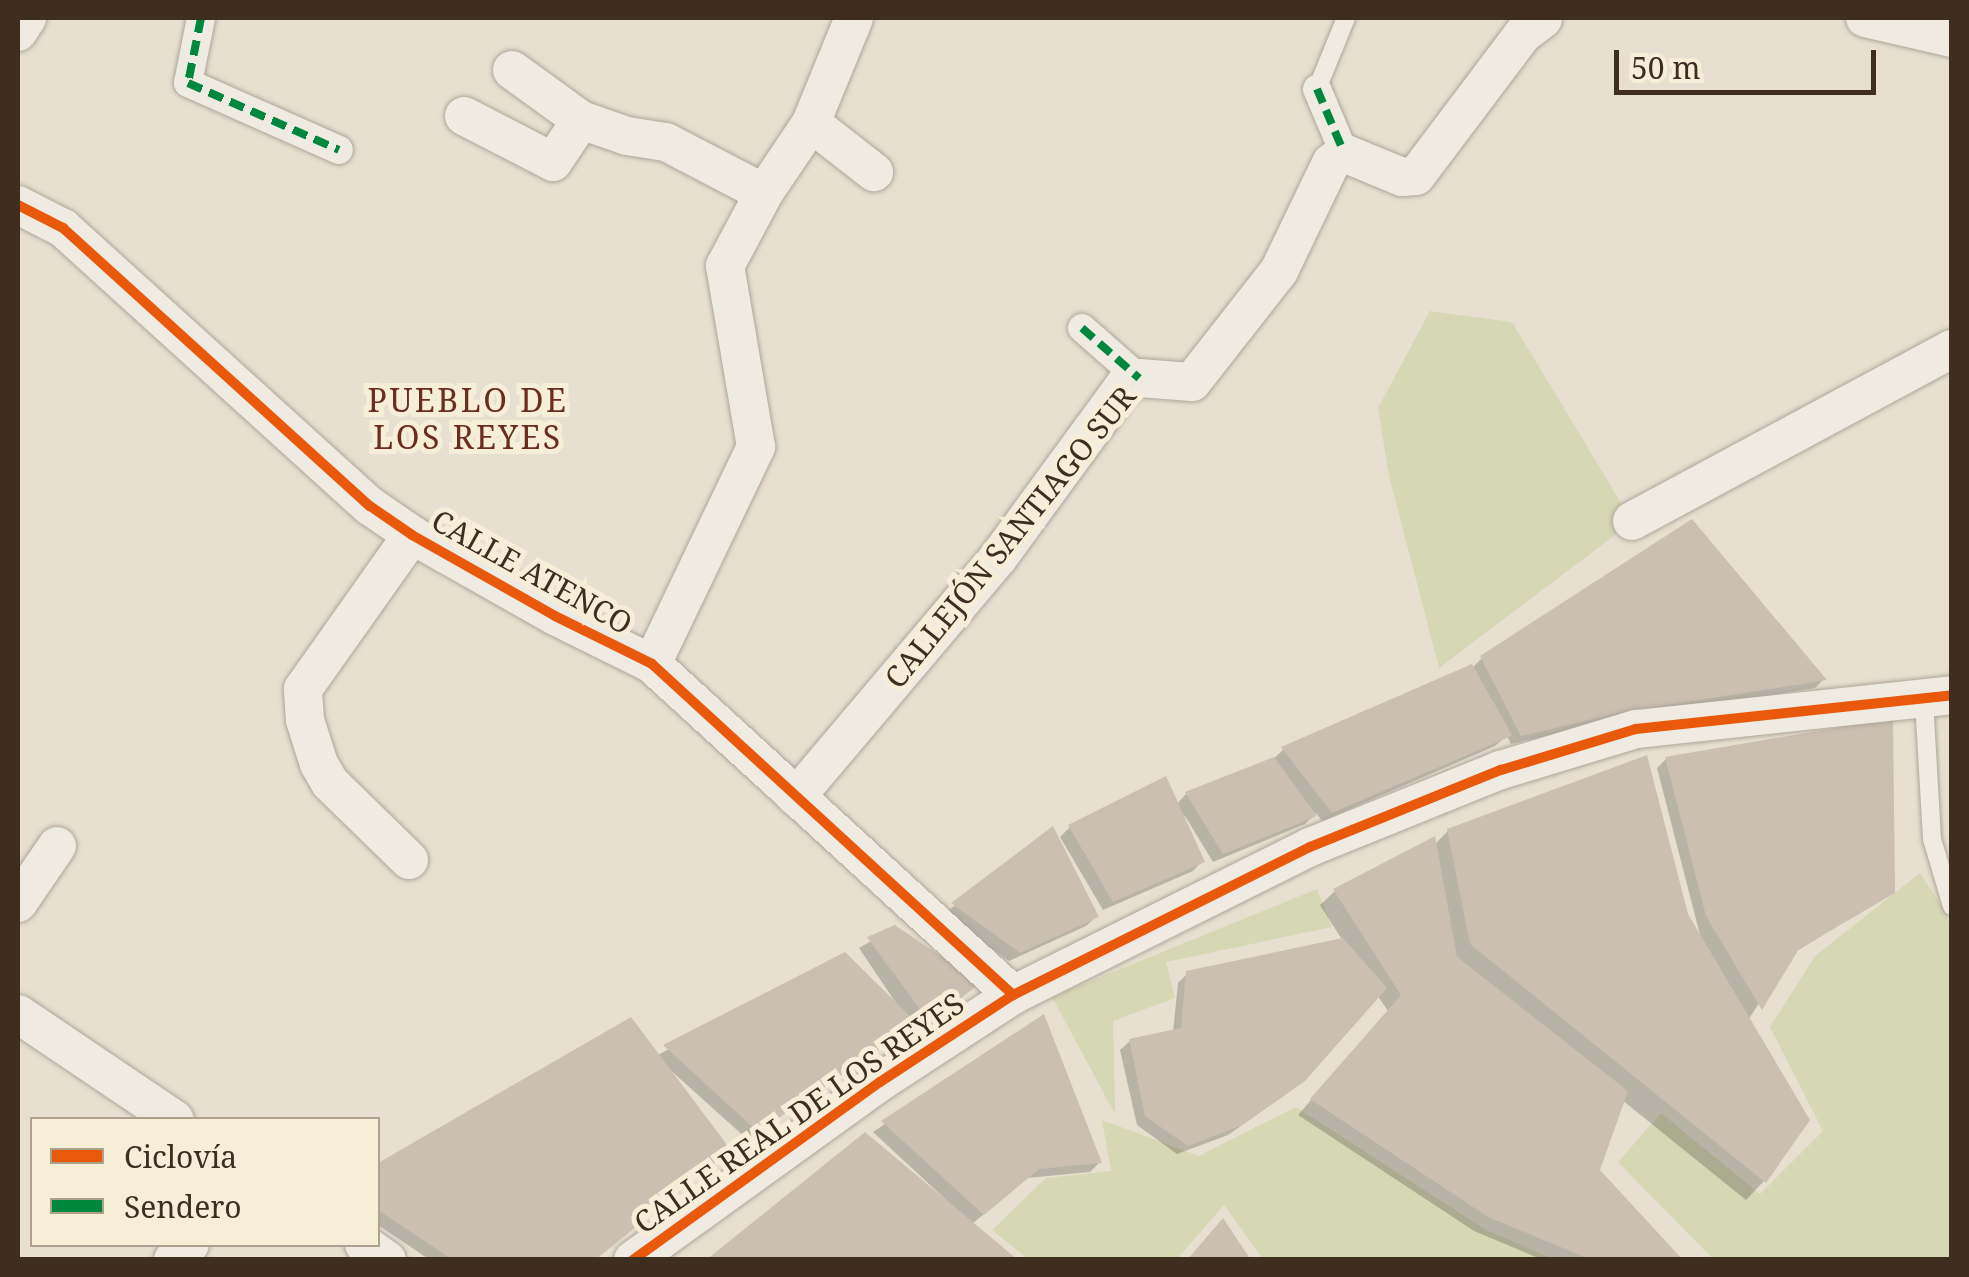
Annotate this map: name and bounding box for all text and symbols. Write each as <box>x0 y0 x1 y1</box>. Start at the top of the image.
scale bar <box>1619 30 1882 92</box>
text: 50 m <box>1631 47 1701 88</box>
street label: CALLEJÓN SANTIAGO SUR <box>877 379 1143 695</box>
district label: PUEBLO DE LOS REYES <box>368 382 568 457</box>
street label: CALLE ATENCO <box>426 502 638 642</box>
street label: CALLE REAL DE LOS REYES <box>627 985 971 1241</box>
legend <box>30 1117 380 1247</box>
text: Ciclovía <box>124 1136 237 1177</box>
text: Sendero <box>124 1186 242 1227</box>

